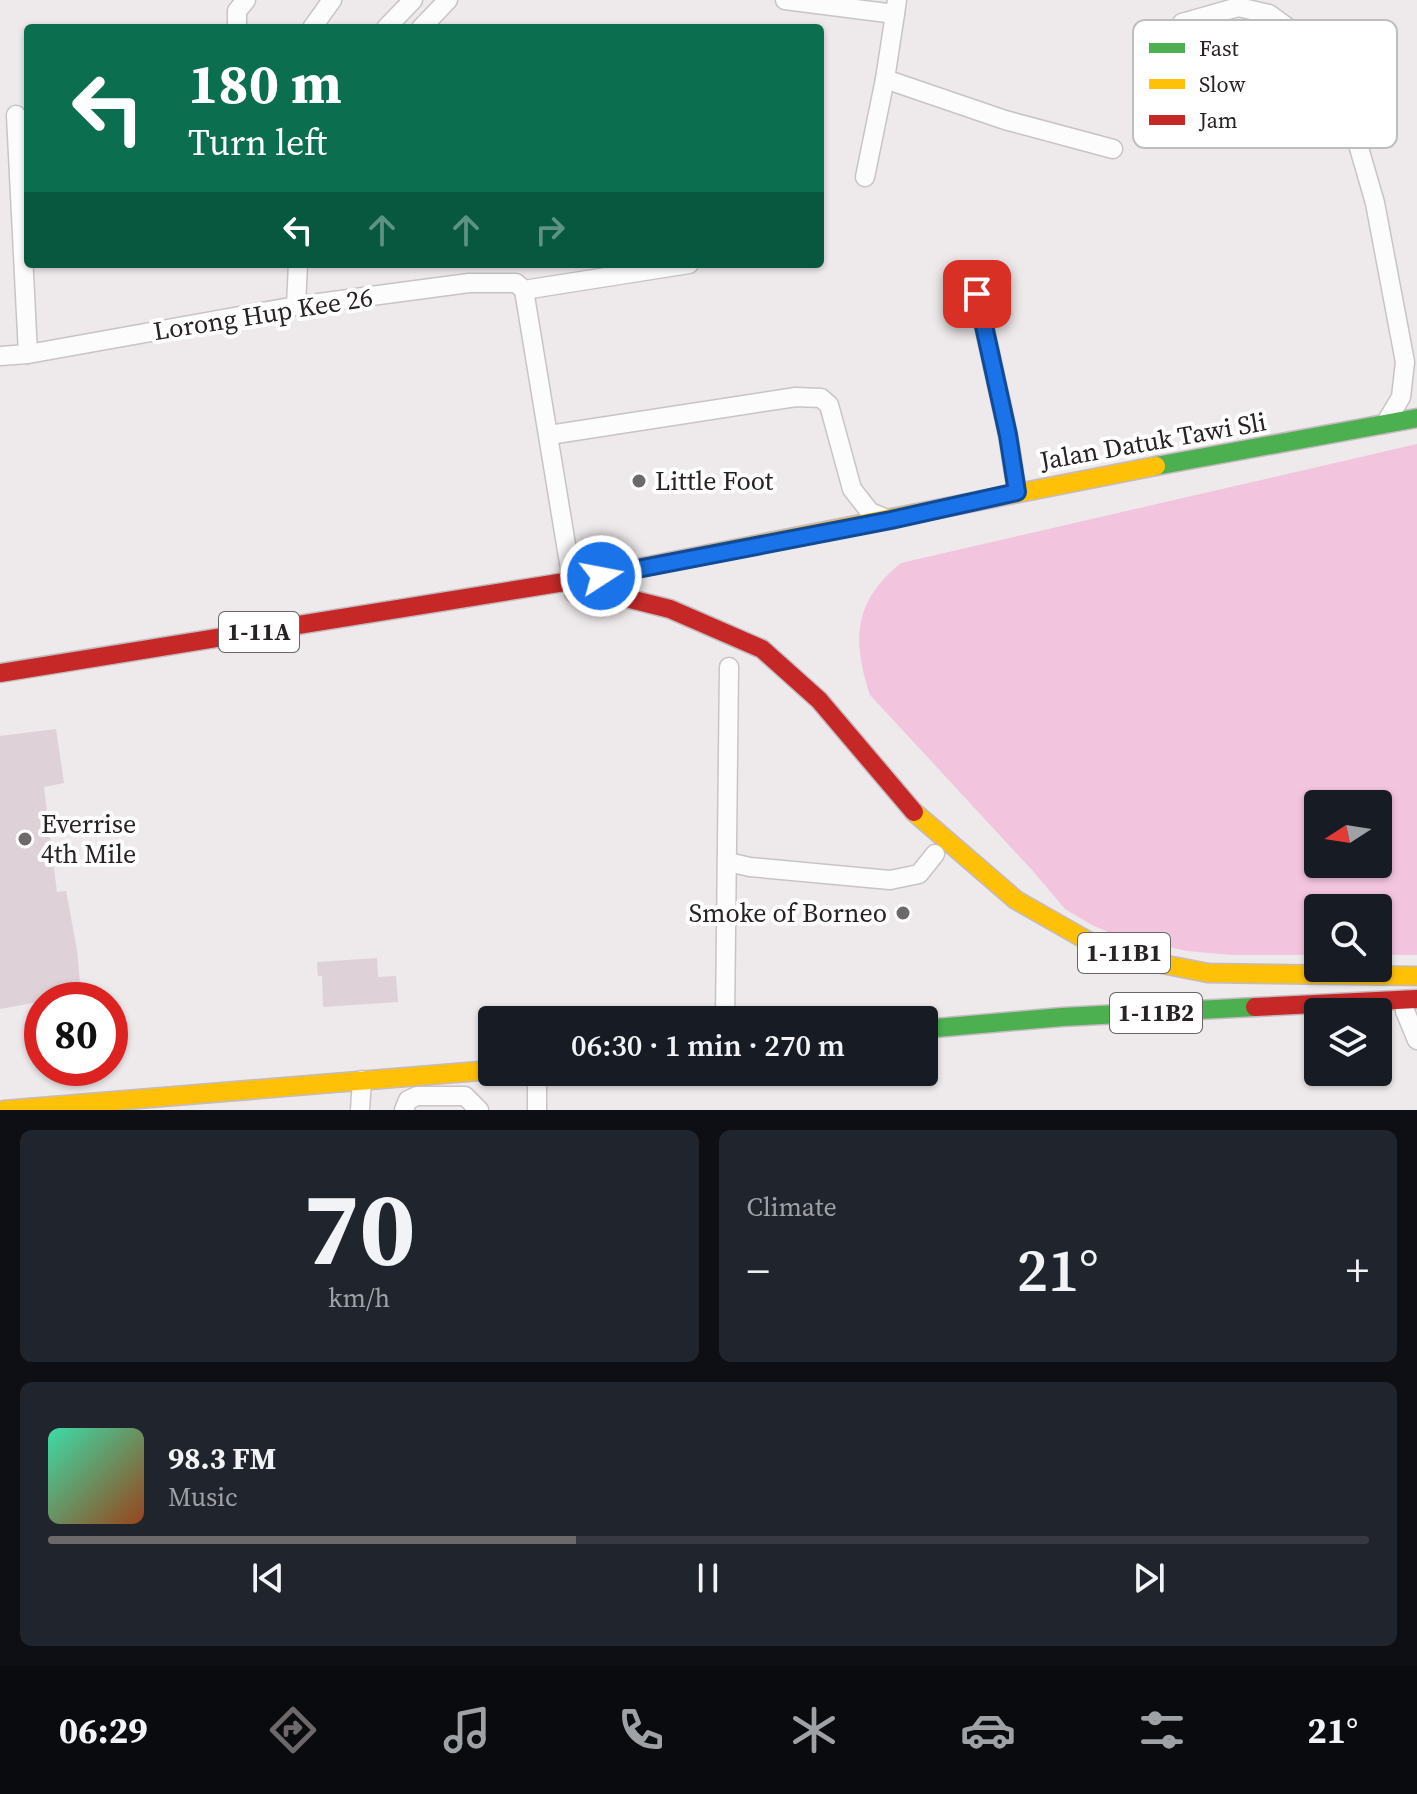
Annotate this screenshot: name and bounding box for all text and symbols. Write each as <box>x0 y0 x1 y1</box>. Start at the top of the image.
legend <box>1133 20 1397 148</box>
text: Fast <box>1199 33 1240 63</box>
text: 180 m <box>188 45 342 122</box>
icon: left <box>56 56 160 160</box>
text: Slow <box>1199 69 1246 99</box>
text: Jam <box>1198 105 1238 135</box>
text: Turn left <box>188 118 327 167</box>
icon: left <box>276 208 320 252</box>
icon: ahead <box>360 208 404 252</box>
icon: ahead <box>444 208 488 252</box>
icon: right <box>528 208 572 252</box>
pin <box>943 260 1011 328</box>
icon: arrive <box>955 272 999 316</box>
street label: Lorong Hup Kee 26 <box>151 279 375 349</box>
street label: Jalan Datuk Tawi Sli <box>1036 403 1269 479</box>
place label: Little Foot <box>655 463 774 499</box>
marker: Little Foot <box>630 472 648 490</box>
position arrow <box>559 534 643 618</box>
road number: 1-11A <box>219 612 299 652</box>
north arrow <box>1304 790 1392 878</box>
map controls <box>1304 790 1392 1086</box>
place label: Everrise 4th Mile <box>41 806 136 872</box>
marker: Everrise 4th Mile <box>16 830 34 848</box>
button: search <box>1304 894 1392 982</box>
place label: Smoke of Borneo <box>689 895 887 931</box>
marker: Smoke of Borneo <box>894 904 912 922</box>
road number: 1-11B1 <box>1078 933 1170 973</box>
speed limit sign: 80 <box>24 982 128 1086</box>
road number: 1-11B2 <box>1110 993 1202 1033</box>
button: layers <box>1304 998 1392 1086</box>
text: 06:30 · 1 min · 270 m <box>571 1025 845 1066</box>
text: 70 <box>303 1156 416 1299</box>
text: Climate <box>747 1189 837 1225</box>
text: 21° <box>1017 1229 1099 1311</box>
text: − <box>747 1240 770 1301</box>
text: + <box>1346 1240 1369 1301</box>
text: km/h <box>328 1280 390 1316</box>
text: 98.3 FM <box>168 1438 276 1479</box>
text: Music <box>168 1479 238 1515</box>
icon: previous <box>246 1556 290 1600</box>
icon: pause <box>686 1556 730 1600</box>
icon: next <box>1127 1556 1171 1600</box>
icon: directions <box>265 1702 321 1758</box>
icon: music <box>439 1702 495 1758</box>
icon: phone <box>613 1702 669 1758</box>
icon: climate <box>786 1702 842 1758</box>
icon: car <box>960 1702 1016 1758</box>
icon: filters <box>1134 1702 1190 1758</box>
text: 06:29 <box>59 1706 148 1755</box>
text: 21° <box>1307 1706 1358 1755</box>

